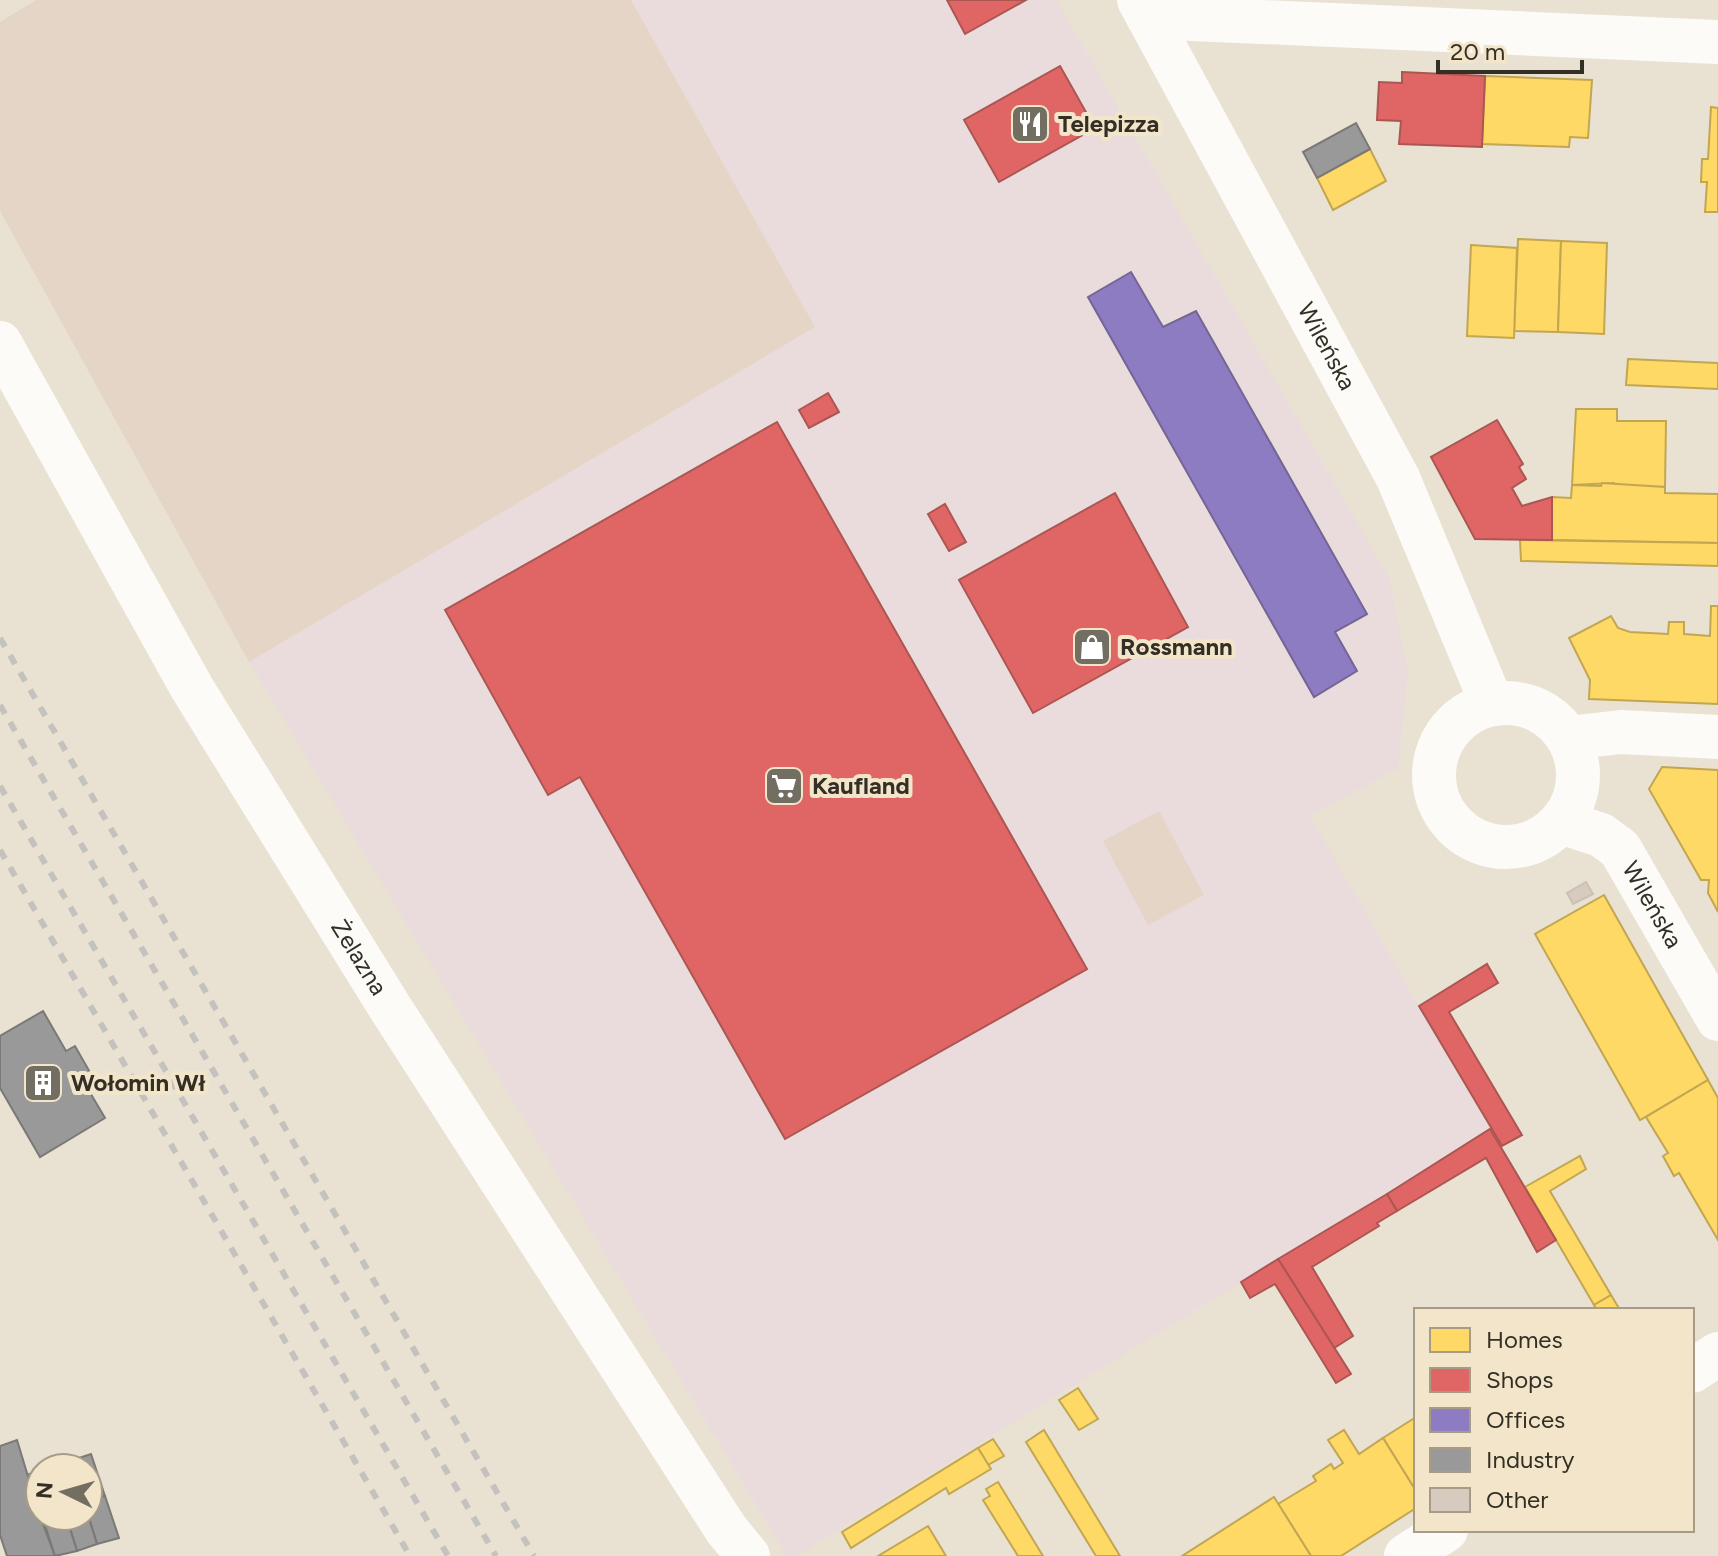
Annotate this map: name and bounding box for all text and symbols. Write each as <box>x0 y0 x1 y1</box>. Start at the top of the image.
scale bar <box>1438 24 1582 74</box>
text: 20 m <box>1450 37 1505 66</box>
restaurant icon: Telepizza <box>1009 103 1051 145</box>
place label: Telepizza <box>1058 109 1159 138</box>
street label: Wileńska <box>1292 297 1363 395</box>
shop icon: Rossmann <box>1071 626 1113 668</box>
place label: Rossmann <box>1120 632 1233 661</box>
supermarket icon: Kaufland <box>763 765 805 807</box>
place label: Kaufland <box>812 771 910 800</box>
street label: Wileńska <box>1616 856 1689 953</box>
street label: Żelazna <box>325 914 394 1000</box>
building icon: Wołomin Wł <box>22 1062 64 1104</box>
place label: Wołomin Wł <box>71 1068 206 1097</box>
legend <box>1414 1308 1694 1532</box>
text: Homes <box>1486 1325 1563 1354</box>
text: Shops <box>1486 1365 1553 1394</box>
text: Offices <box>1486 1405 1565 1434</box>
text: Industry <box>1486 1445 1575 1474</box>
north arrow <box>24 1452 104 1532</box>
text: N <box>30 1481 59 1500</box>
text: Other <box>1486 1485 1548 1514</box>

